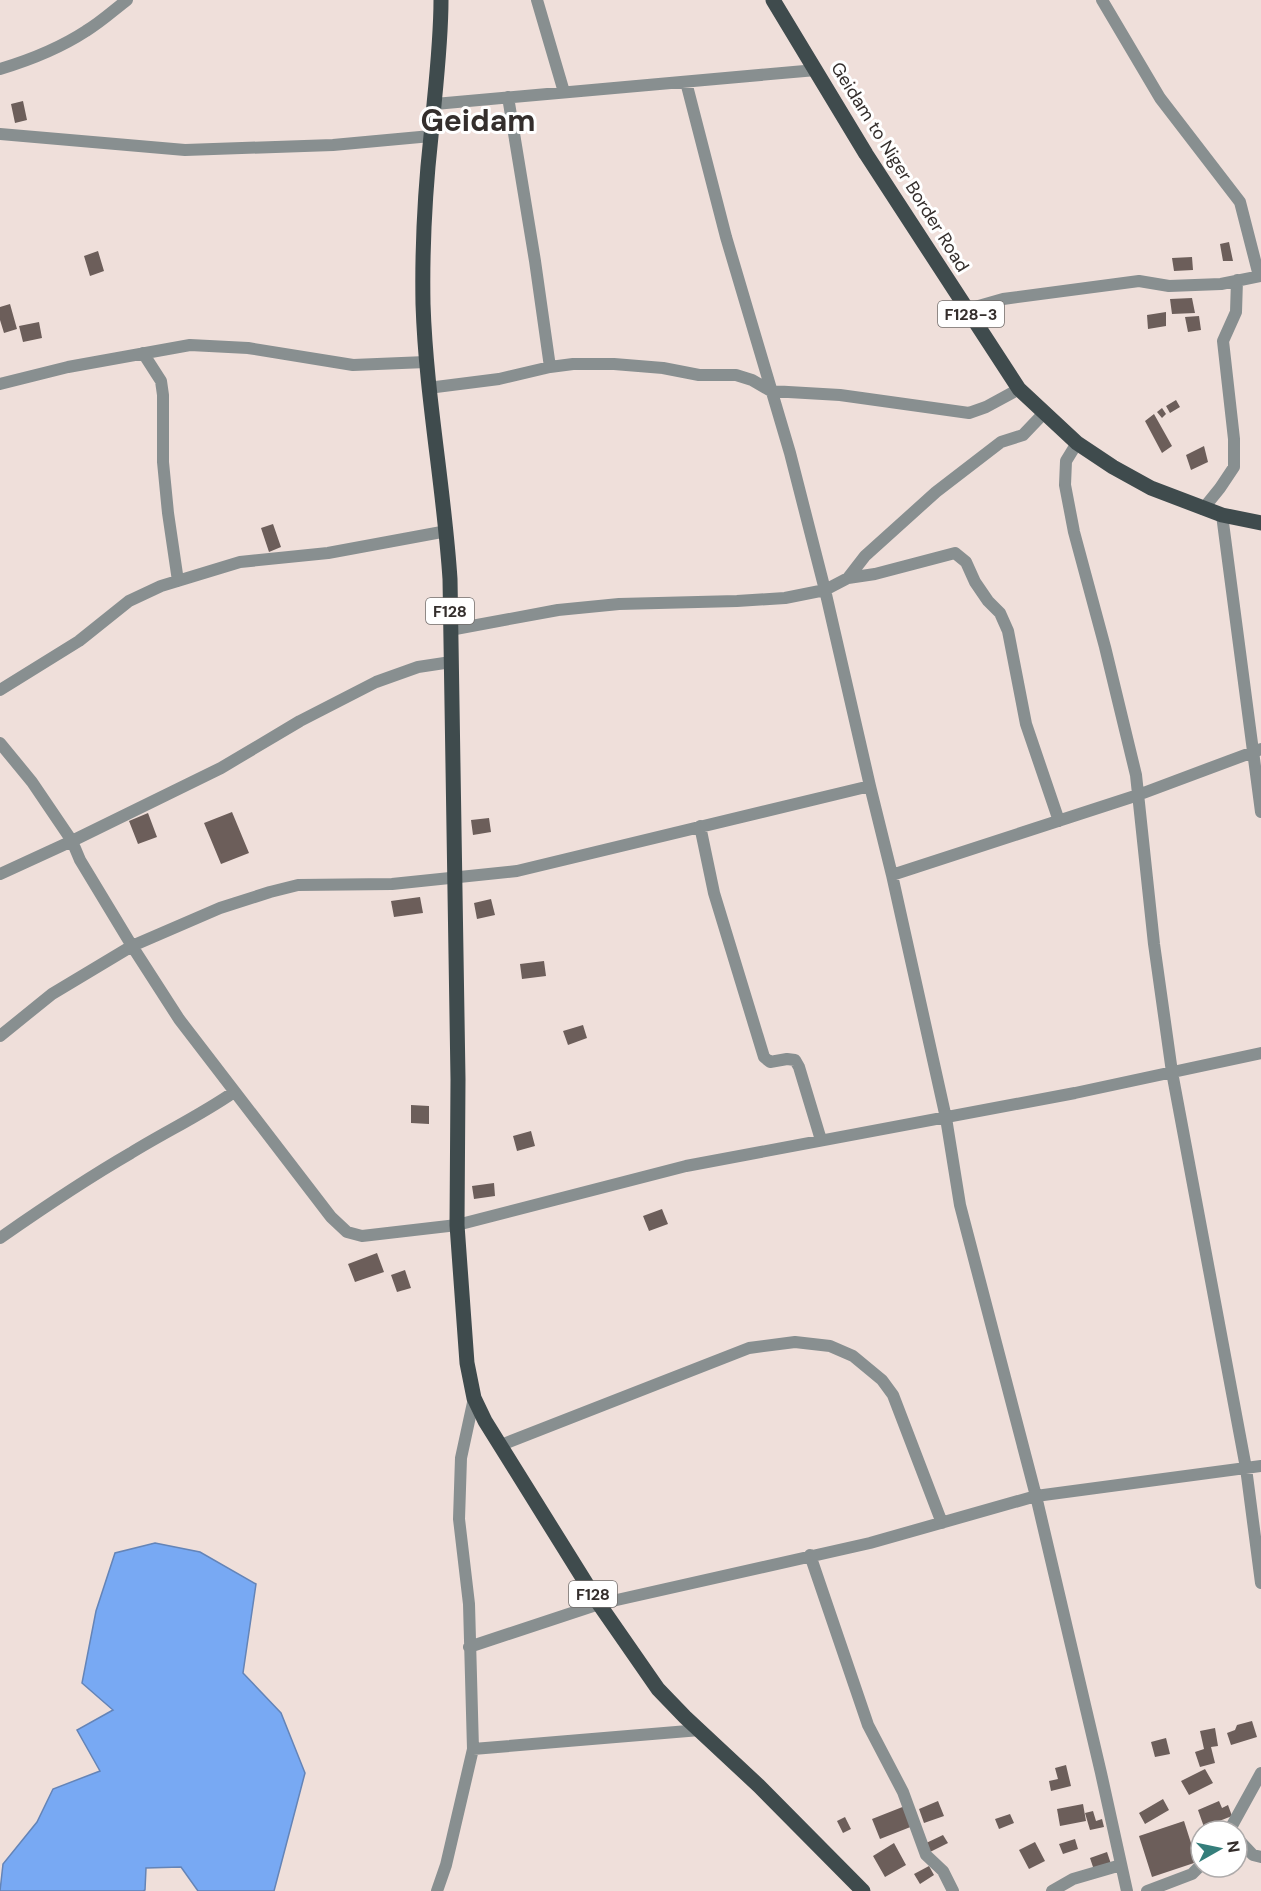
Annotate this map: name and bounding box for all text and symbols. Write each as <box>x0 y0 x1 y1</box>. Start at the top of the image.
street label: Geidam to Niger Border Road <box>825 58 975 276</box>
district label: Geidam <box>420 101 536 140</box>
road number: F128-3 <box>938 301 1004 327</box>
road number: F128 <box>426 598 474 624</box>
road number: F128 <box>569 1581 617 1607</box>
north arrow <box>1189 1819 1249 1879</box>
text: N <box>1222 1839 1245 1854</box>

